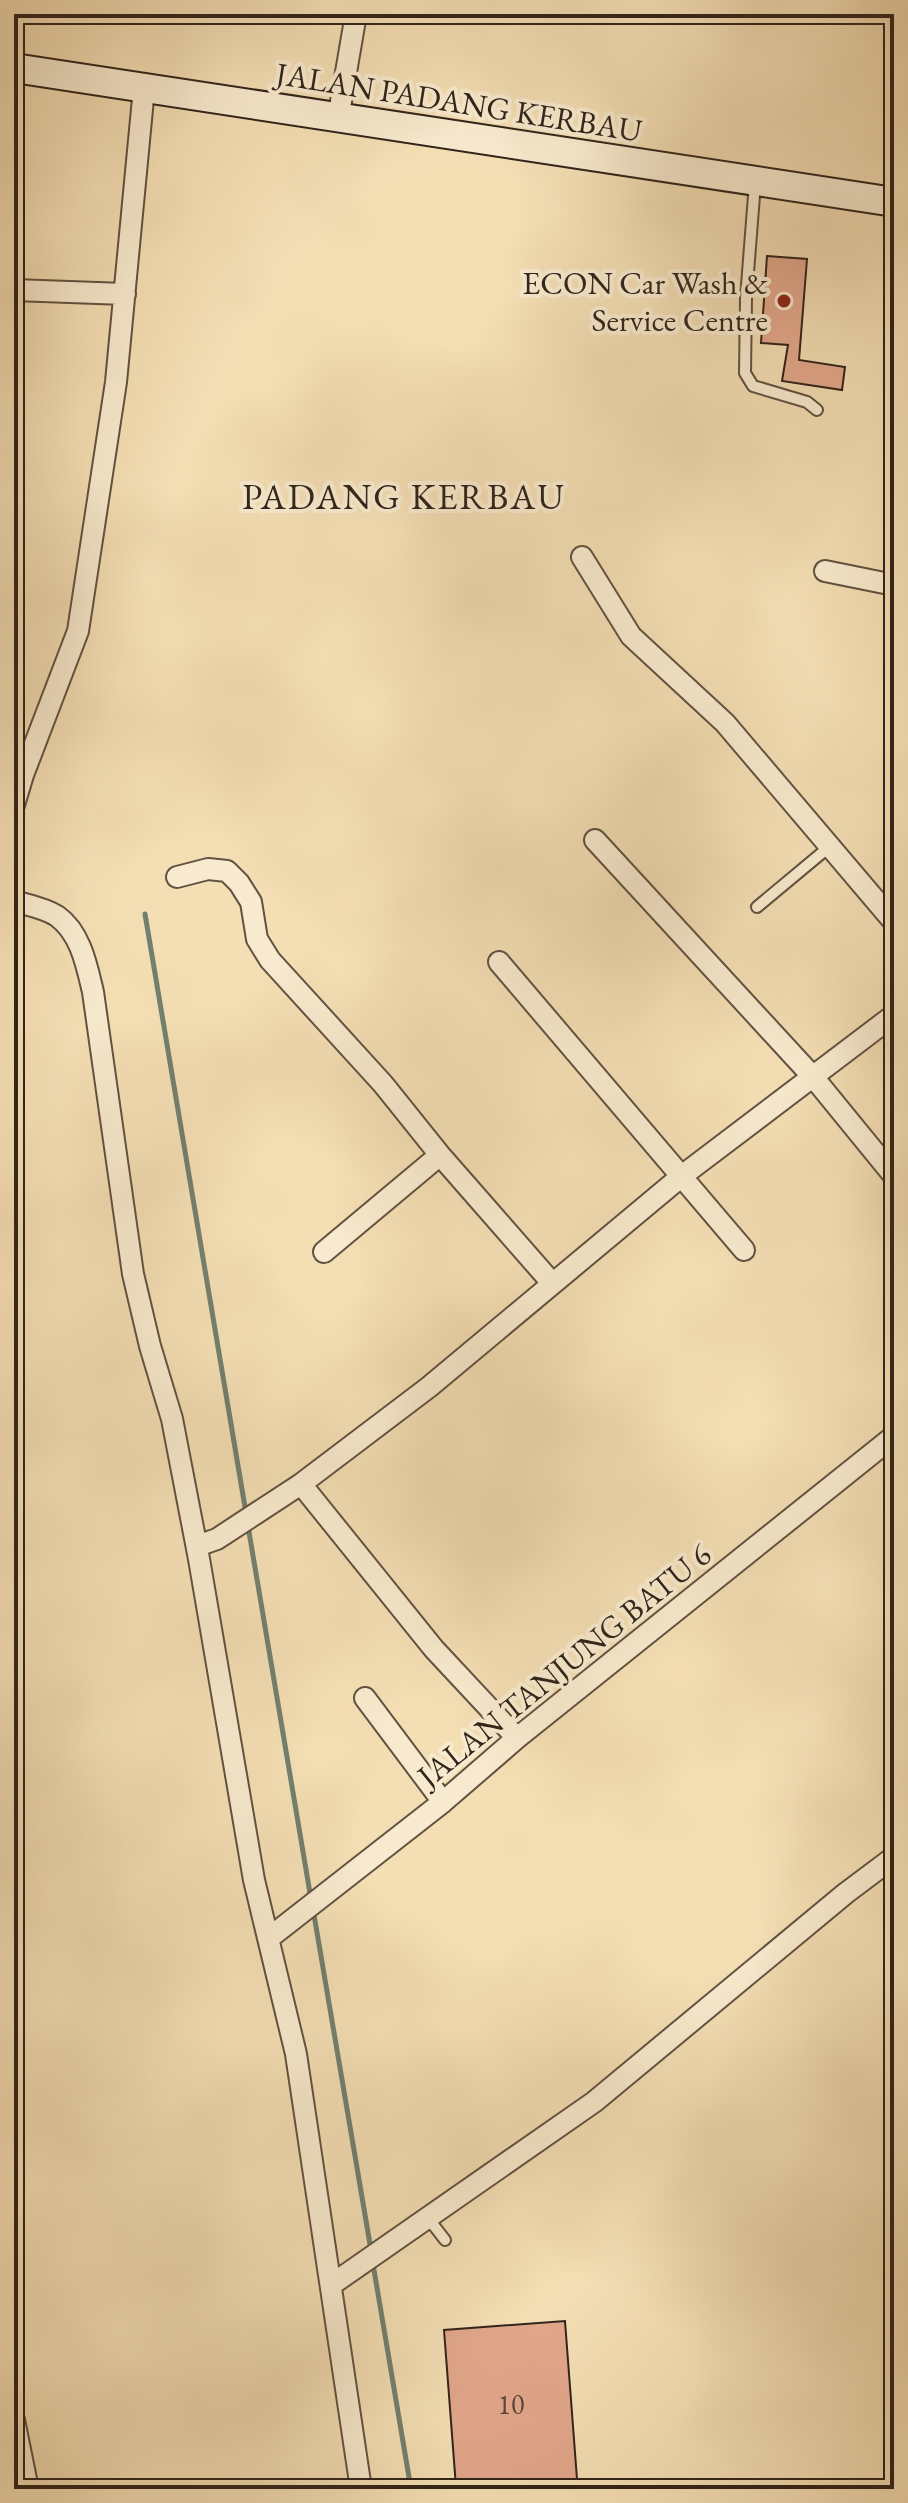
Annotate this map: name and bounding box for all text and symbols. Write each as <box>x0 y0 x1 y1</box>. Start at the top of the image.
street label: JALAN PADANG KERBAU <box>270 52 645 152</box>
place label: ECON Car Wash & Service Centre <box>522 262 768 341</box>
marker: ECON Car Wash & Service Centre <box>775 292 793 310</box>
district label: PADANG KERBAU <box>242 473 566 520</box>
street label: JALAN TANJUNG BATU 6 <box>406 1533 719 1798</box>
house number: 10 <box>498 2386 524 2422</box>

